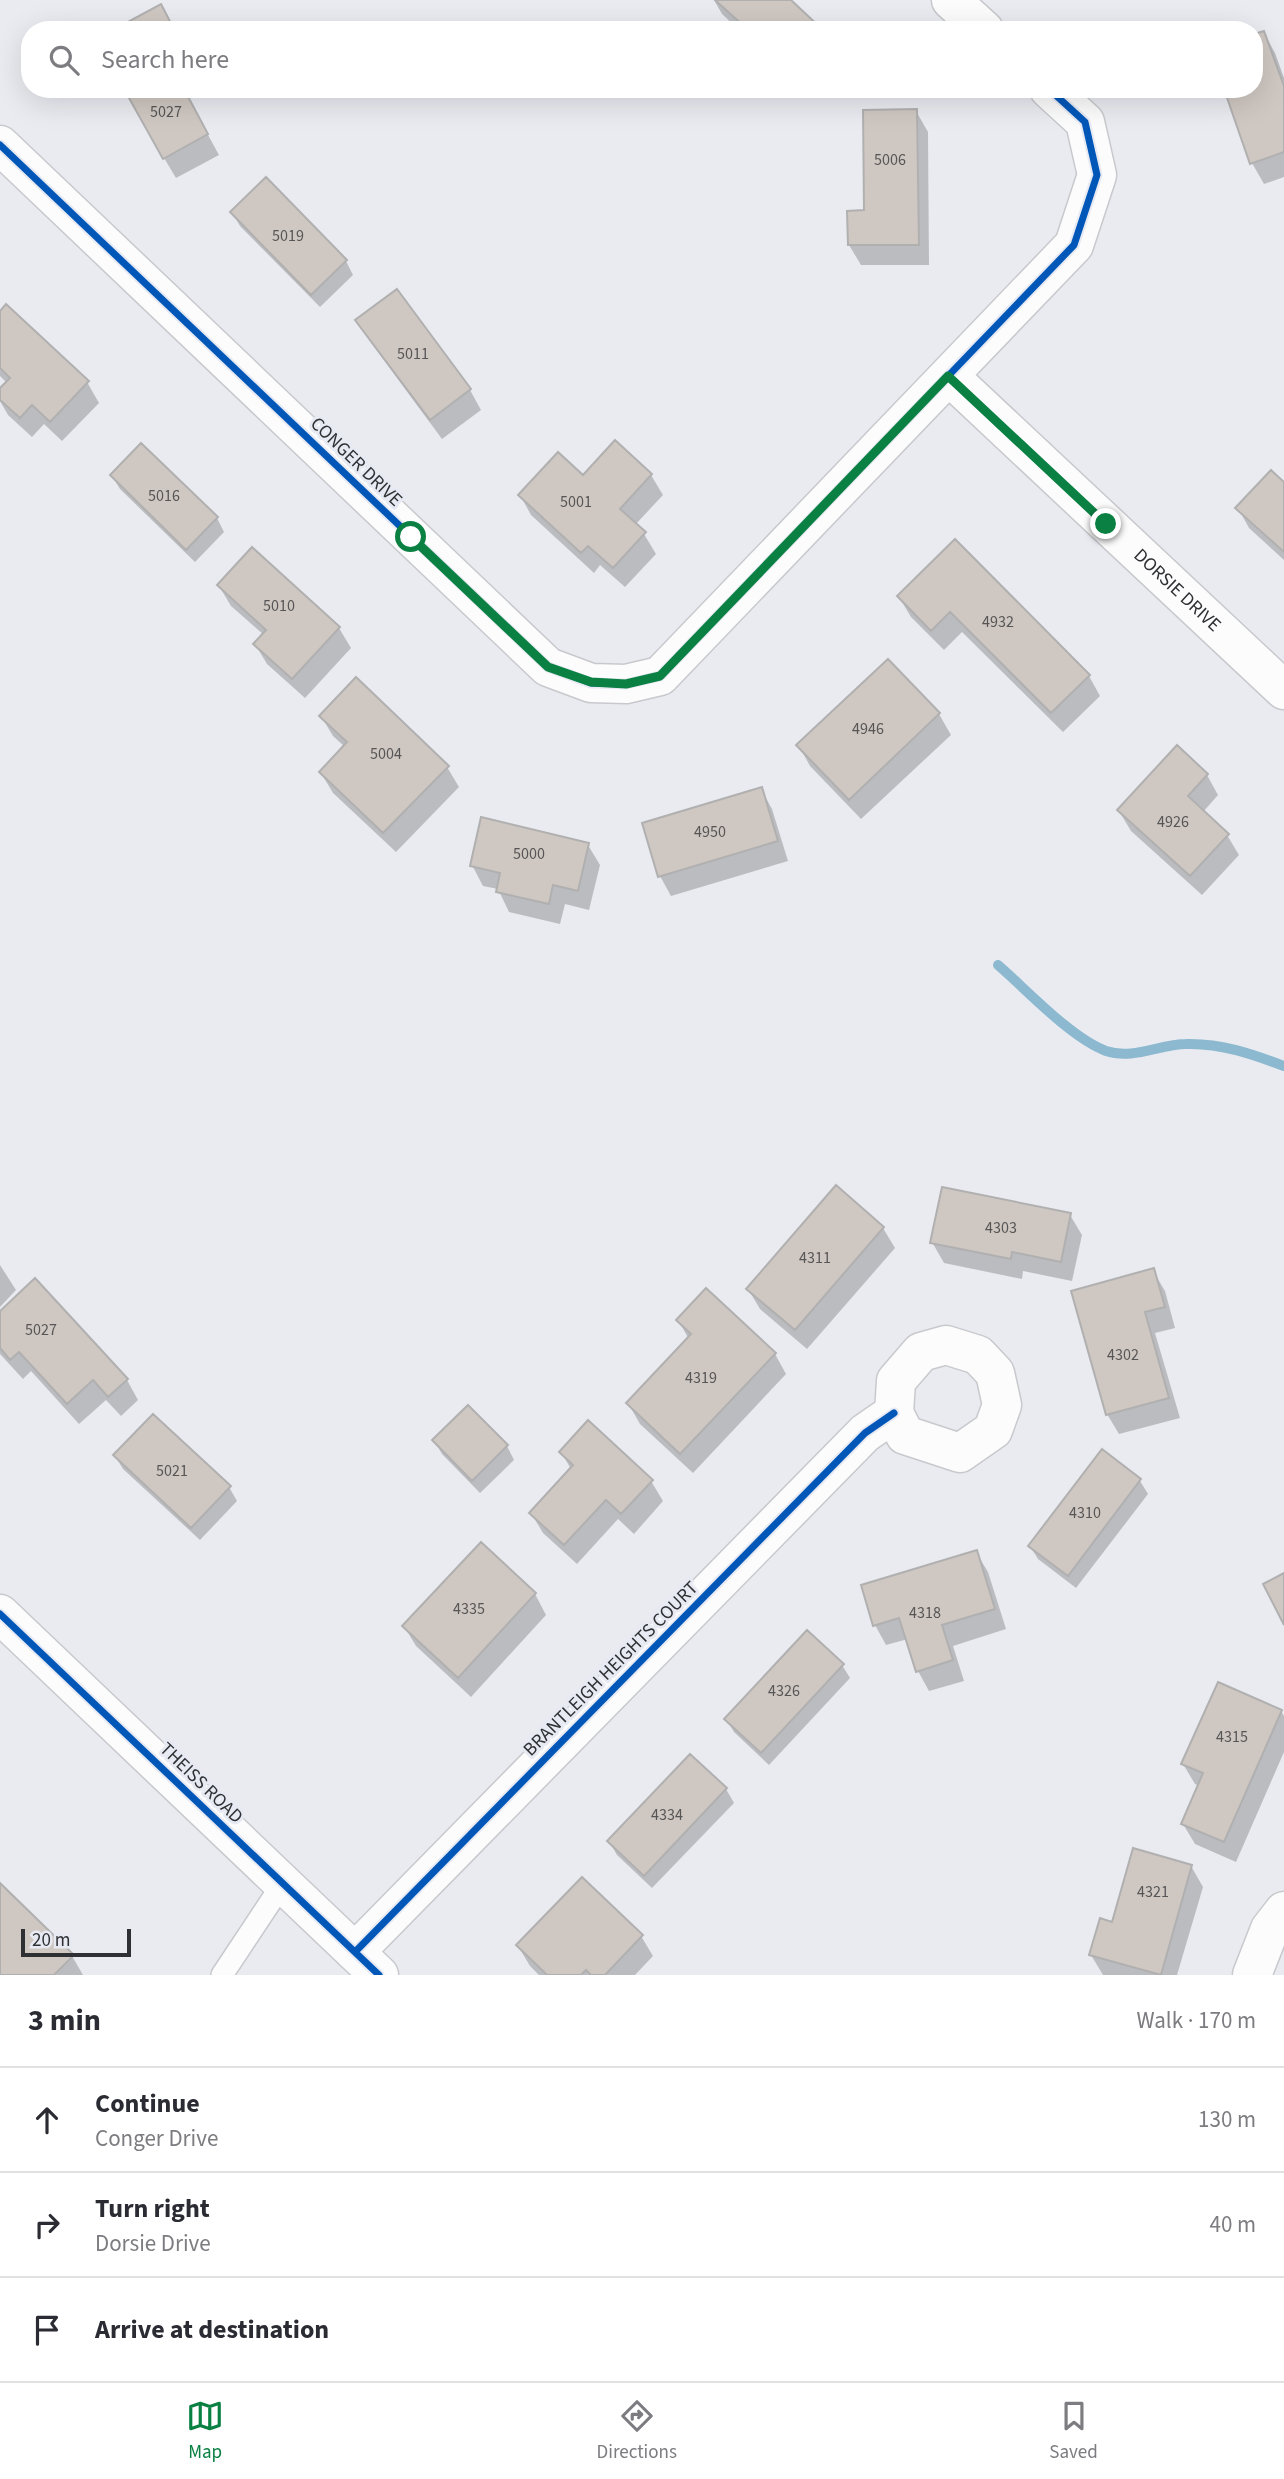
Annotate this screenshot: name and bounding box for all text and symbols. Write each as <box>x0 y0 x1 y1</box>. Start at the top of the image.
search box <box>21 21 1263 98</box>
icon: search <box>45 41 83 79</box>
text: Search here <box>101 41 229 78</box>
house number: 5027 <box>150 101 182 123</box>
house number: 5006 <box>874 149 906 171</box>
house number: 5019 <box>272 225 304 247</box>
house number: 5011 <box>397 343 429 365</box>
street label: CONGER DRIVE <box>304 411 408 513</box>
house number: 5016 <box>148 485 180 507</box>
house number: 5001 <box>560 491 592 513</box>
route end <box>1090 508 1121 539</box>
route start <box>395 521 426 552</box>
street label: DORSIE DRIVE <box>1128 542 1227 638</box>
house number: 5010 <box>263 595 295 617</box>
house number: 4932 <box>982 611 1014 633</box>
house number: 4946 <box>852 718 884 740</box>
house number: 5004 <box>370 743 402 765</box>
house number: 4926 <box>1157 811 1189 833</box>
house number: 4950 <box>694 821 726 843</box>
house number: 5000 <box>513 843 545 865</box>
house number: 4303 <box>985 1217 1017 1239</box>
house number: 4311 <box>799 1247 831 1269</box>
house number: 5027 <box>25 1319 57 1341</box>
house number: 4302 <box>1107 1344 1139 1366</box>
house number: 4319 <box>685 1367 717 1389</box>
house number: 5021 <box>156 1460 188 1482</box>
house number: 4310 <box>1069 1502 1101 1524</box>
street label: BRANTLEIGH HEIGHTS COURT <box>517 1575 705 1763</box>
house number: 4335 <box>453 1598 485 1620</box>
house number: 4318 <box>909 1602 941 1624</box>
house number: 4326 <box>768 1680 800 1702</box>
house number: 4315 <box>1216 1726 1248 1748</box>
street label: THEISS ROAD <box>153 1736 249 1830</box>
house number: 4334 <box>651 1804 683 1826</box>
house number: 4321 <box>1137 1881 1169 1903</box>
scale bar <box>21 1926 131 1958</box>
text: 20 m <box>32 1927 70 1954</box>
text: 3 min <box>28 1999 101 2042</box>
text: Walk · 170 m <box>1137 2004 1256 2037</box>
text: Continue <box>95 2085 200 2122</box>
icon: ahead <box>28 2101 66 2139</box>
text: 130 m <box>1198 2103 1256 2136</box>
text: Conger Drive <box>95 2122 218 2155</box>
text: Turn right <box>95 2190 210 2227</box>
icon: right <box>28 2206 66 2244</box>
text: 40 m <box>1209 2208 1256 2241</box>
text: Dorsie Drive <box>95 2227 211 2260</box>
icon: arrive <box>28 2311 66 2349</box>
text: Arrive at destination <box>95 2311 329 2348</box>
tab: Map <box>186 2397 224 2466</box>
tab: Directions <box>597 2397 677 2466</box>
tab: Saved <box>1049 2397 1098 2466</box>

